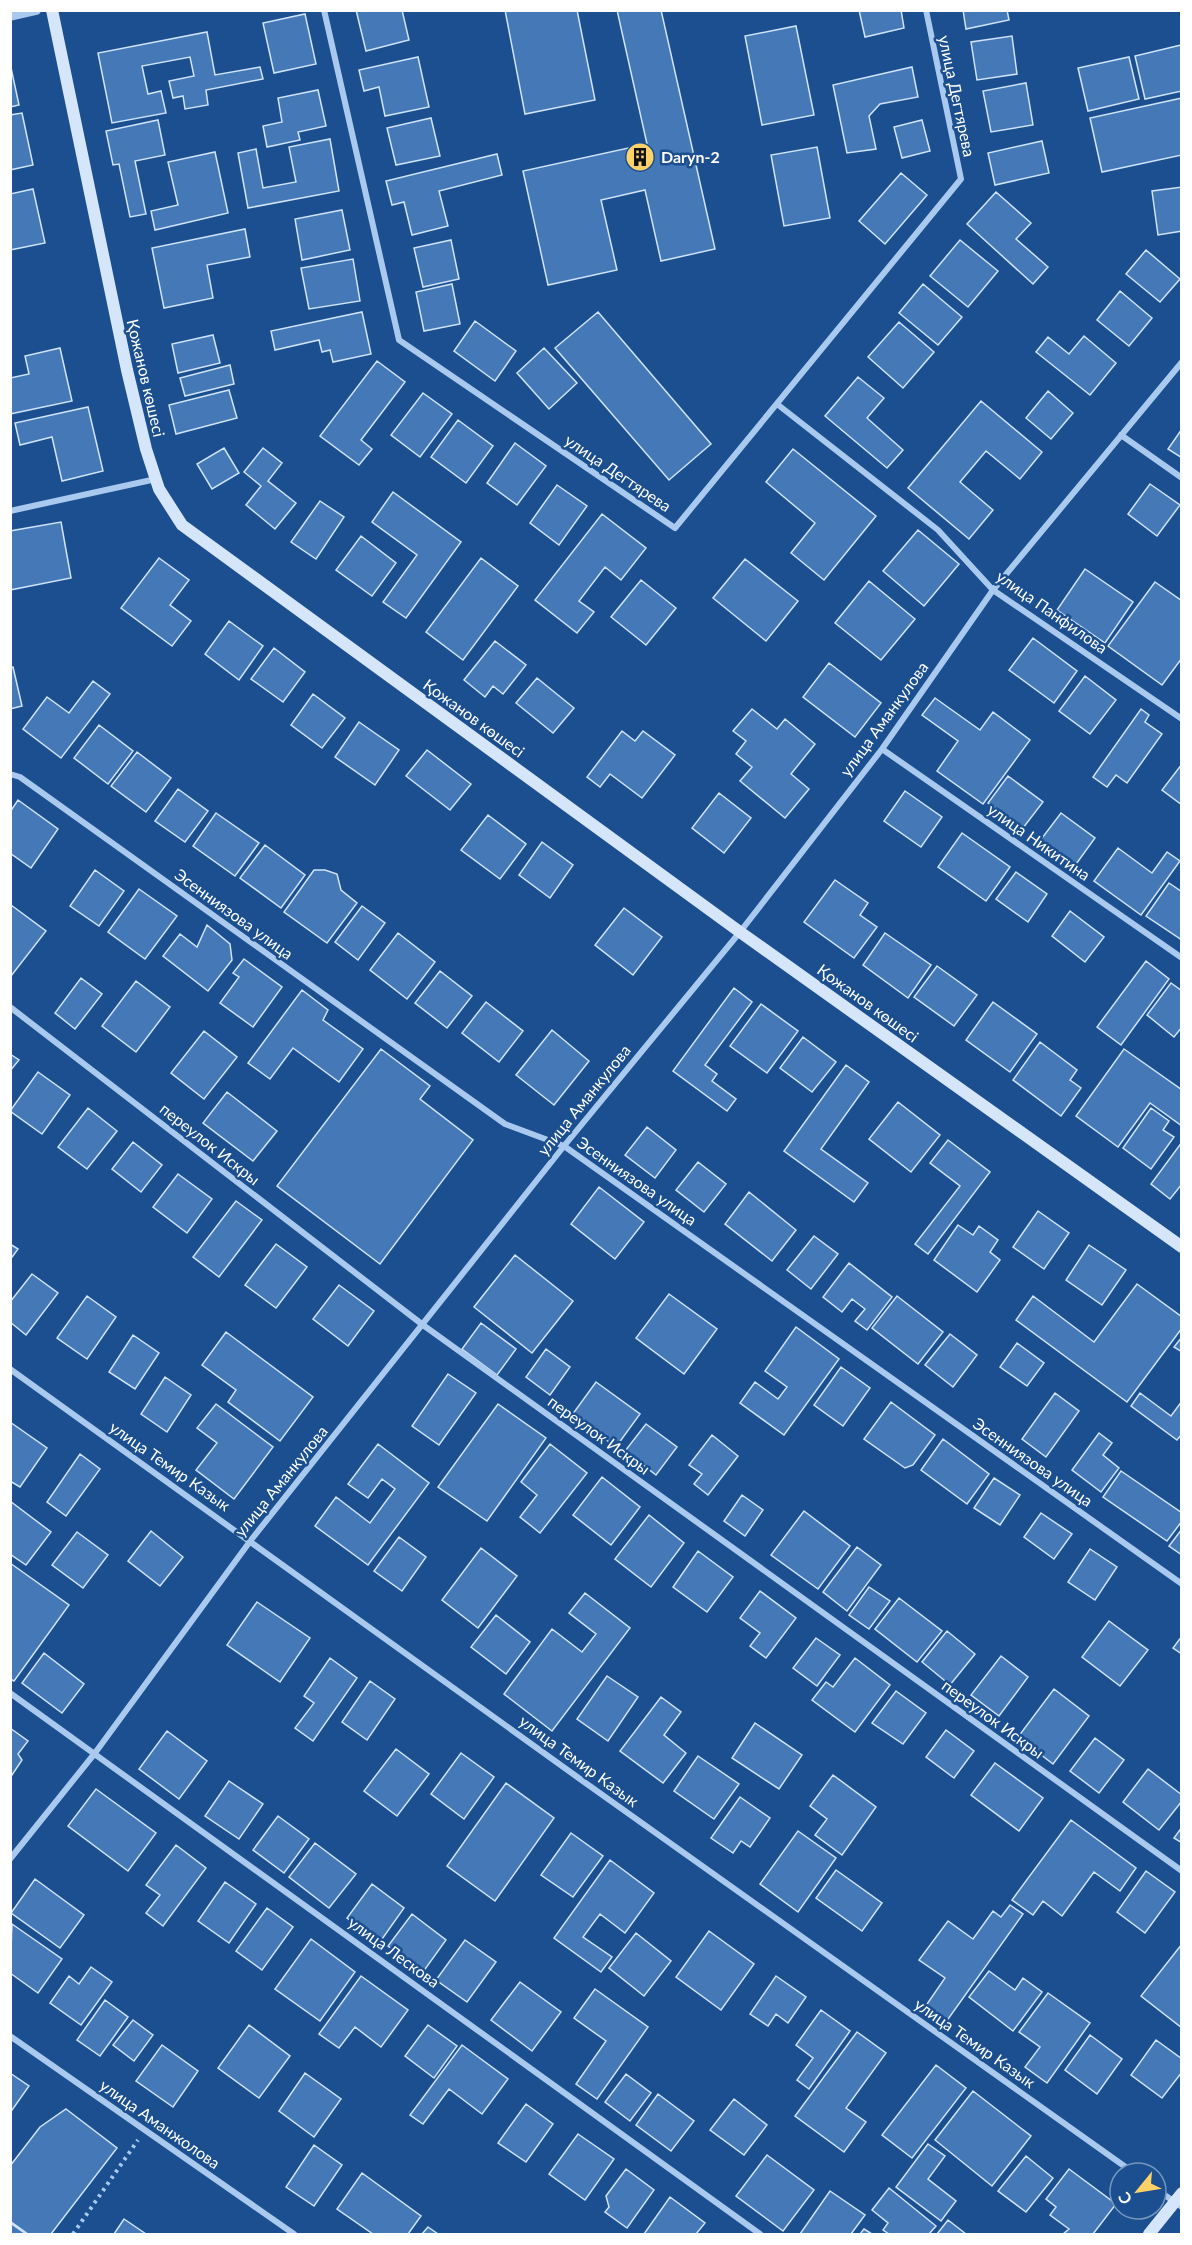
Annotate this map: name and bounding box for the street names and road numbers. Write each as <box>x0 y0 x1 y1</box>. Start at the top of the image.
street label: улица Дегтярева <box>935 33 980 158</box>
street label: Қожанов көшесі <box>124 317 169 439</box>
street label: улица Дегтярева <box>562 430 675 515</box>
street label: улица Панфилова <box>993 566 1111 657</box>
street label: улица Аманкулова <box>836 658 932 780</box>
street label: Қожанов көшесі <box>420 675 529 761</box>
street label: улица Никитина <box>984 799 1094 884</box>
street label: Эсенниязова улица <box>171 864 297 963</box>
street label: Қожанов көшесі <box>814 960 923 1046</box>
street label: улица Аманкулова <box>533 1040 634 1159</box>
street label: переулок Искры <box>157 1099 264 1188</box>
street label: Эсенниязова улица <box>574 1132 701 1229</box>
street label: переулок Искры <box>545 1391 654 1478</box>
street label: Эсенниязова улица <box>970 1413 1097 1510</box>
street label: улица Темир Казык <box>106 1417 235 1515</box>
street label: улица Аманкулова <box>230 1421 331 1540</box>
street label: переулок Искры <box>939 1675 1048 1762</box>
street label: улица Темир Казык <box>516 1711 643 1811</box>
street label: улица Лескова <box>345 1912 444 1991</box>
street label: улица Темир Казык <box>911 1994 1040 2092</box>
street label: улица Аманжолова <box>97 2075 224 2172</box>

